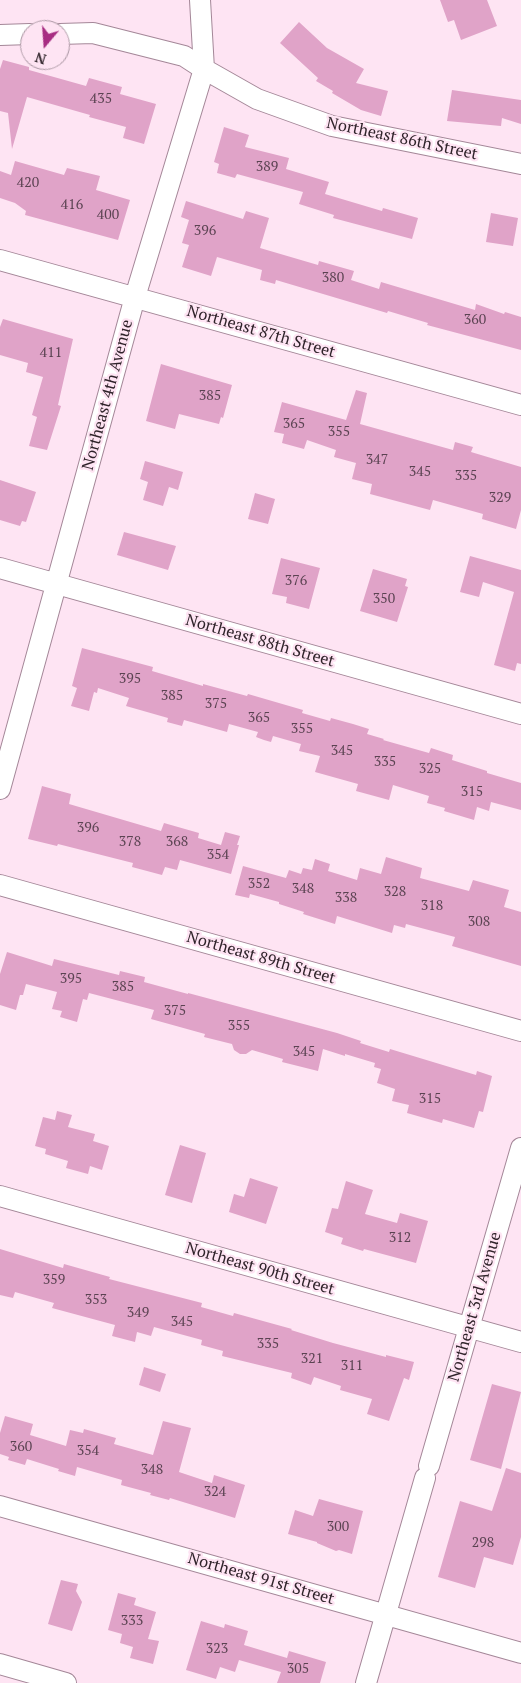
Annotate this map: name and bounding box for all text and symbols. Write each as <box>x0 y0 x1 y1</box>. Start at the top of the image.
north arrow <box>20 20 70 70</box>
text: N <box>33 48 49 69</box>
house number: 435 <box>90 91 112 107</box>
street label: Northeast 86th Street <box>325 114 479 164</box>
house number: 389 <box>256 159 278 175</box>
house number: 420 <box>17 175 39 191</box>
house number: 416 <box>61 197 83 213</box>
house number: 400 <box>97 207 119 223</box>
house number: 396 <box>194 223 216 239</box>
house number: 380 <box>322 270 344 286</box>
street label: Northeast 87th Street <box>185 302 337 362</box>
house number: 360 <box>464 312 486 328</box>
street label: Northeast 4th Avenue <box>79 318 137 472</box>
house number: 411 <box>40 345 62 361</box>
house number: 385 <box>199 388 221 404</box>
house number: 365 <box>283 416 305 432</box>
house number: 355 <box>328 424 350 440</box>
house number: 347 <box>366 452 388 468</box>
house number: 345 <box>409 464 431 480</box>
house number: 335 <box>455 468 477 484</box>
house number: 329 <box>489 490 511 506</box>
house number: 376 <box>285 573 307 589</box>
house number: 350 <box>373 591 395 607</box>
street label: Northeast 88th Street <box>183 611 337 671</box>
house number: 395 <box>119 671 141 687</box>
house number: 385 <box>161 688 183 704</box>
house number: 375 <box>205 696 227 712</box>
house number: 365 <box>248 710 270 726</box>
house number: 355 <box>291 721 313 737</box>
house number: 345 <box>331 743 353 759</box>
house number: 335 <box>374 754 396 770</box>
house number: 325 <box>419 761 441 777</box>
house number: 315 <box>461 784 483 800</box>
house number: 396 <box>77 820 99 836</box>
house number: 378 <box>119 834 141 850</box>
house number: 368 <box>166 834 188 850</box>
house number: 354 <box>207 847 229 863</box>
house number: 352 <box>248 876 270 892</box>
house number: 348 <box>292 881 314 897</box>
house number: 328 <box>384 884 406 900</box>
house number: 338 <box>335 890 357 906</box>
house number: 318 <box>421 898 443 914</box>
house number: 308 <box>468 914 490 930</box>
street label: Northeast 89th Street <box>184 928 338 988</box>
house number: 395 <box>60 971 82 987</box>
house number: 385 <box>112 979 134 995</box>
house number: 375 <box>164 1003 186 1019</box>
house number: 355 <box>228 1018 250 1034</box>
house number: 345 <box>293 1044 315 1060</box>
house number: 315 <box>419 1091 441 1107</box>
house number: 312 <box>389 1230 411 1246</box>
street label: Northeast 3rd Avenue <box>444 1230 506 1384</box>
street label: Northeast 90th Street <box>183 1239 337 1299</box>
house number: 359 <box>43 1272 65 1288</box>
house number: 353 <box>85 1292 107 1308</box>
house number: 349 <box>127 1305 149 1321</box>
house number: 345 <box>171 1314 193 1330</box>
house number: 335 <box>257 1336 279 1352</box>
house number: 321 <box>301 1351 323 1367</box>
house number: 311 <box>341 1358 363 1374</box>
house number: 360 <box>10 1439 32 1455</box>
house number: 354 <box>77 1443 99 1459</box>
house number: 348 <box>141 1462 163 1478</box>
house number: 324 <box>204 1484 226 1500</box>
house number: 300 <box>327 1519 349 1535</box>
house number: 298 <box>472 1535 494 1551</box>
street label: Northeast 91st Street <box>186 1549 336 1609</box>
house number: 333 <box>121 1613 143 1629</box>
house number: 323 <box>206 1641 228 1657</box>
house number: 305 <box>287 1661 309 1677</box>

